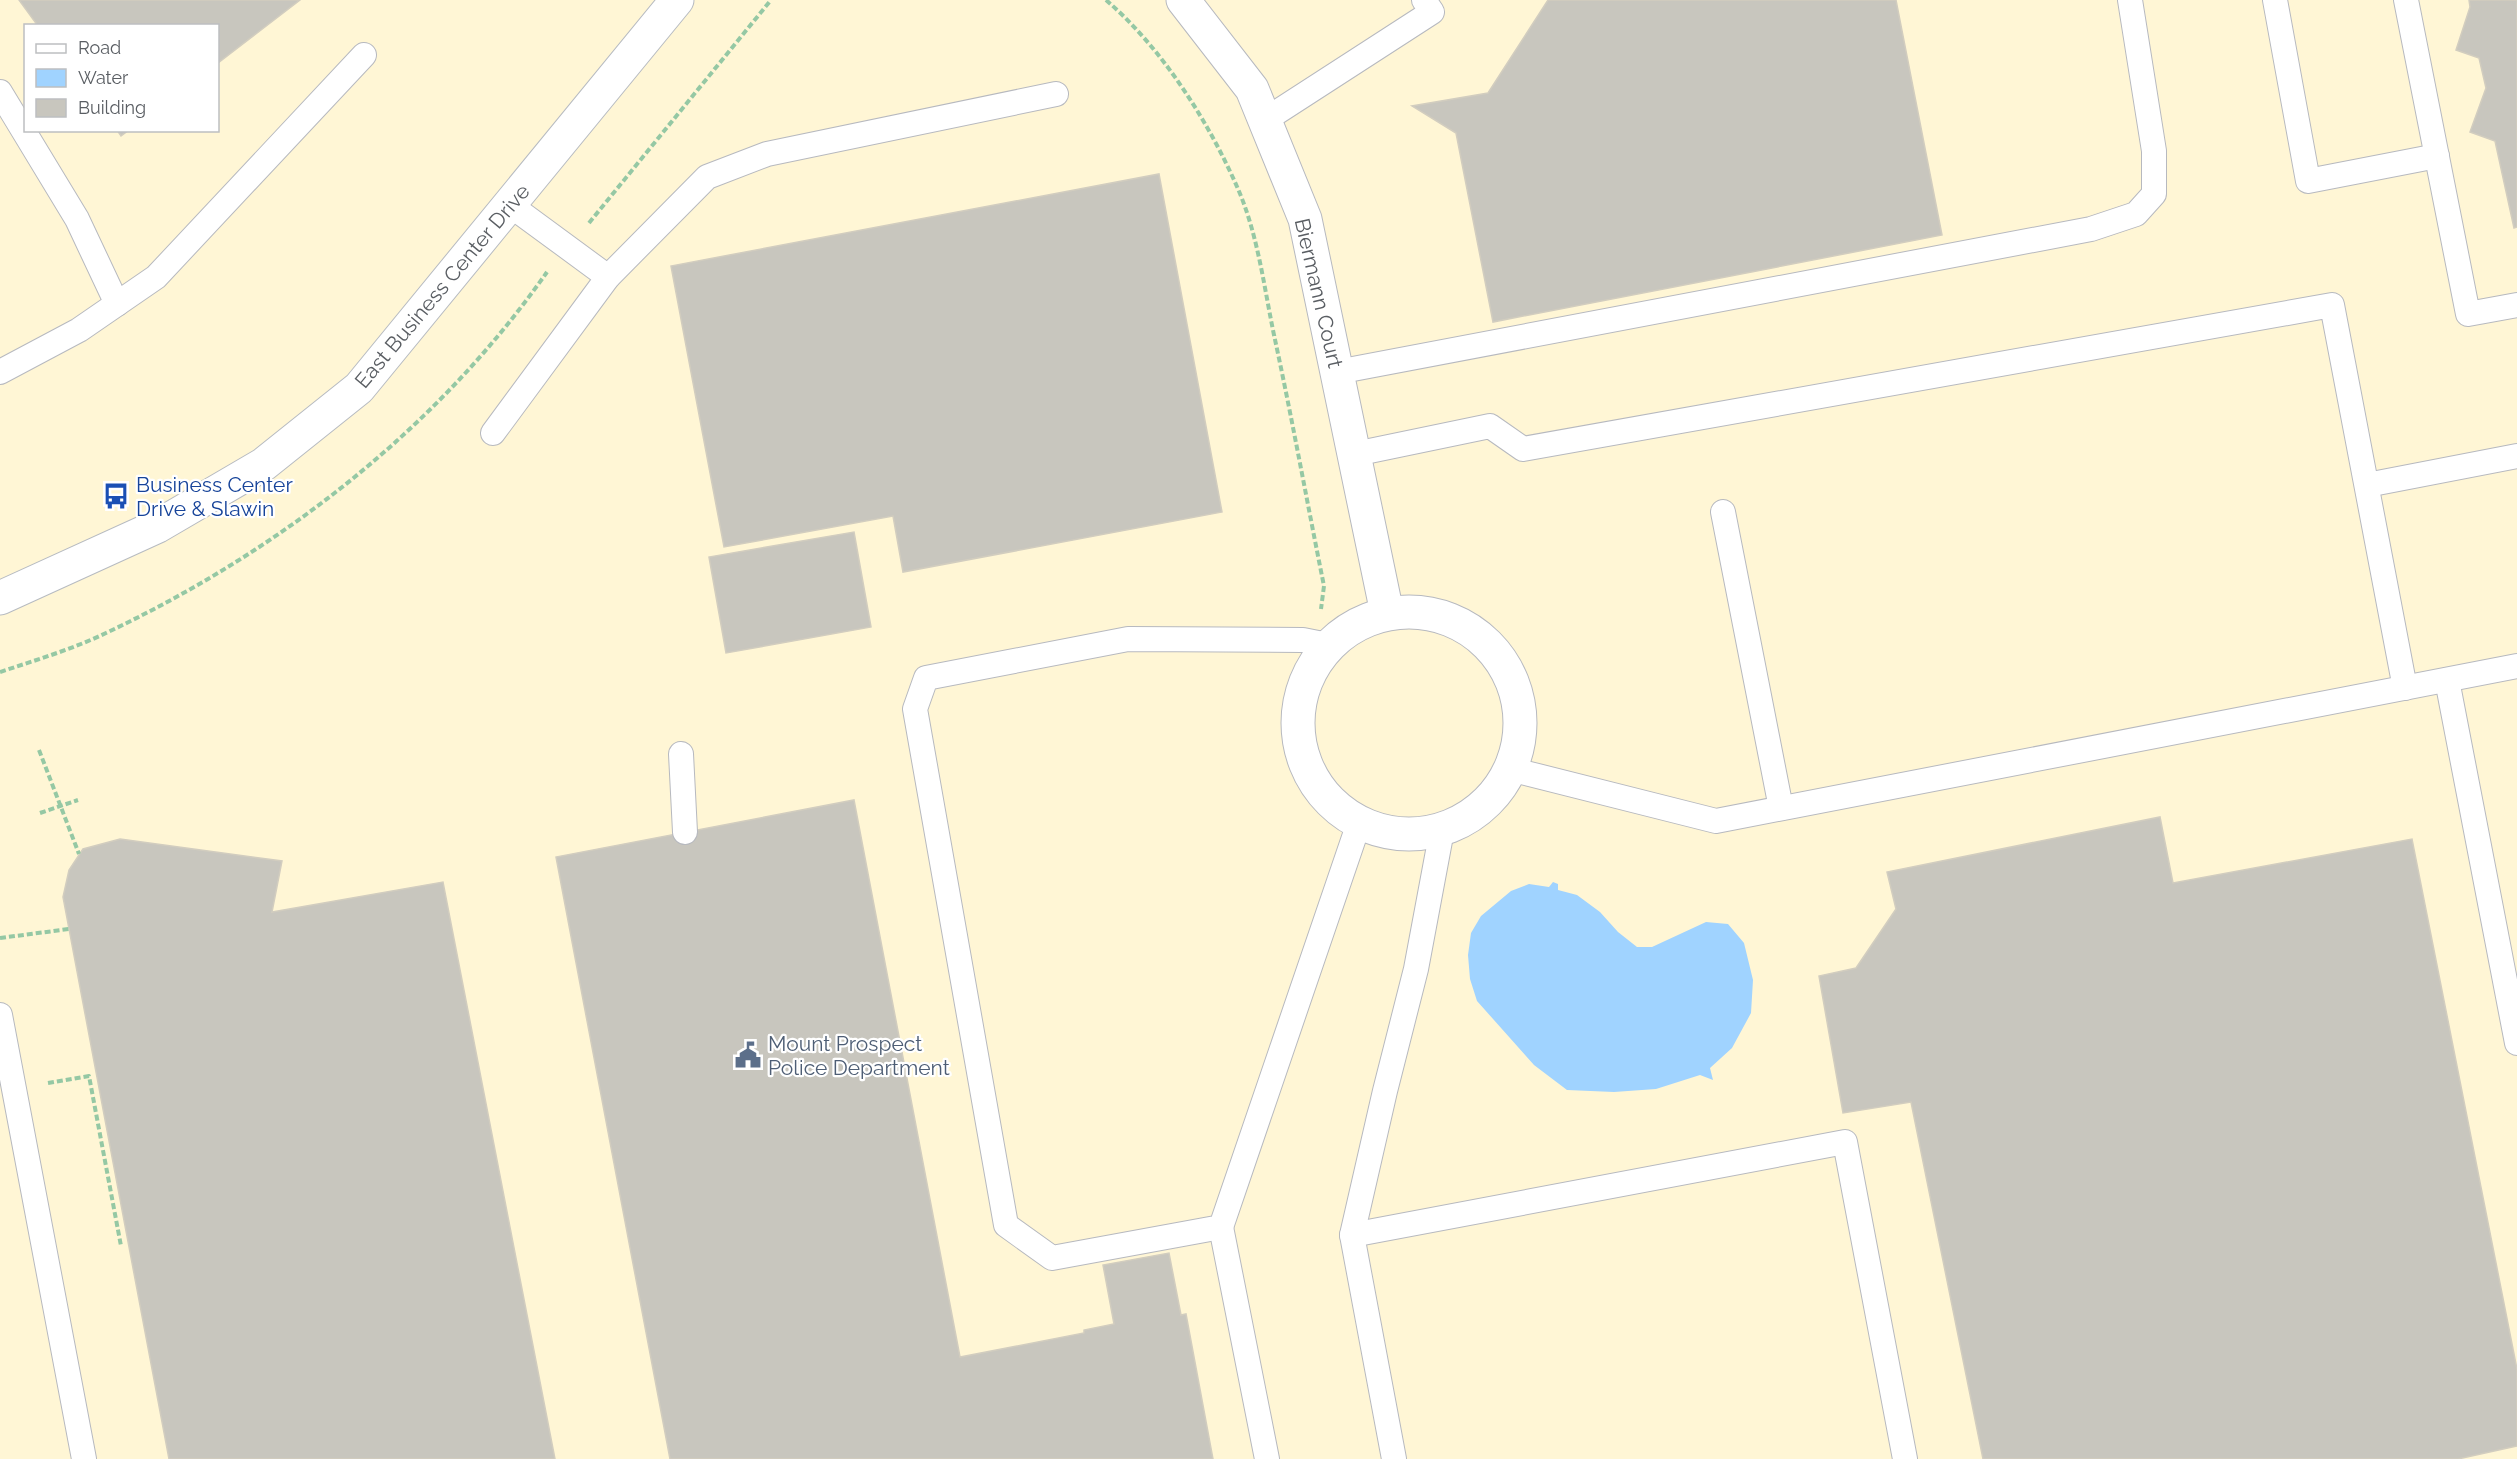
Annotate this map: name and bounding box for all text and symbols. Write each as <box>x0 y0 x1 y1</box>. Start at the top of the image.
legend <box>24 24 219 132</box>
text: Road <box>78 37 121 58</box>
text: Water <box>78 67 129 88</box>
text: Building <box>78 97 146 118</box>
street label: East Business Center Drive <box>349 179 535 393</box>
street label: Biermann Court <box>1290 216 1348 370</box>
place label: Business Center Drive & Slawin <box>136 472 293 521</box>
bus stop icon: Business Center Drive & Slawin <box>101 481 131 511</box>
place label: Mount Prospect Police Department <box>768 1031 950 1080</box>
public building icon: Mount Prospect Police Department <box>733 1040 763 1070</box>

